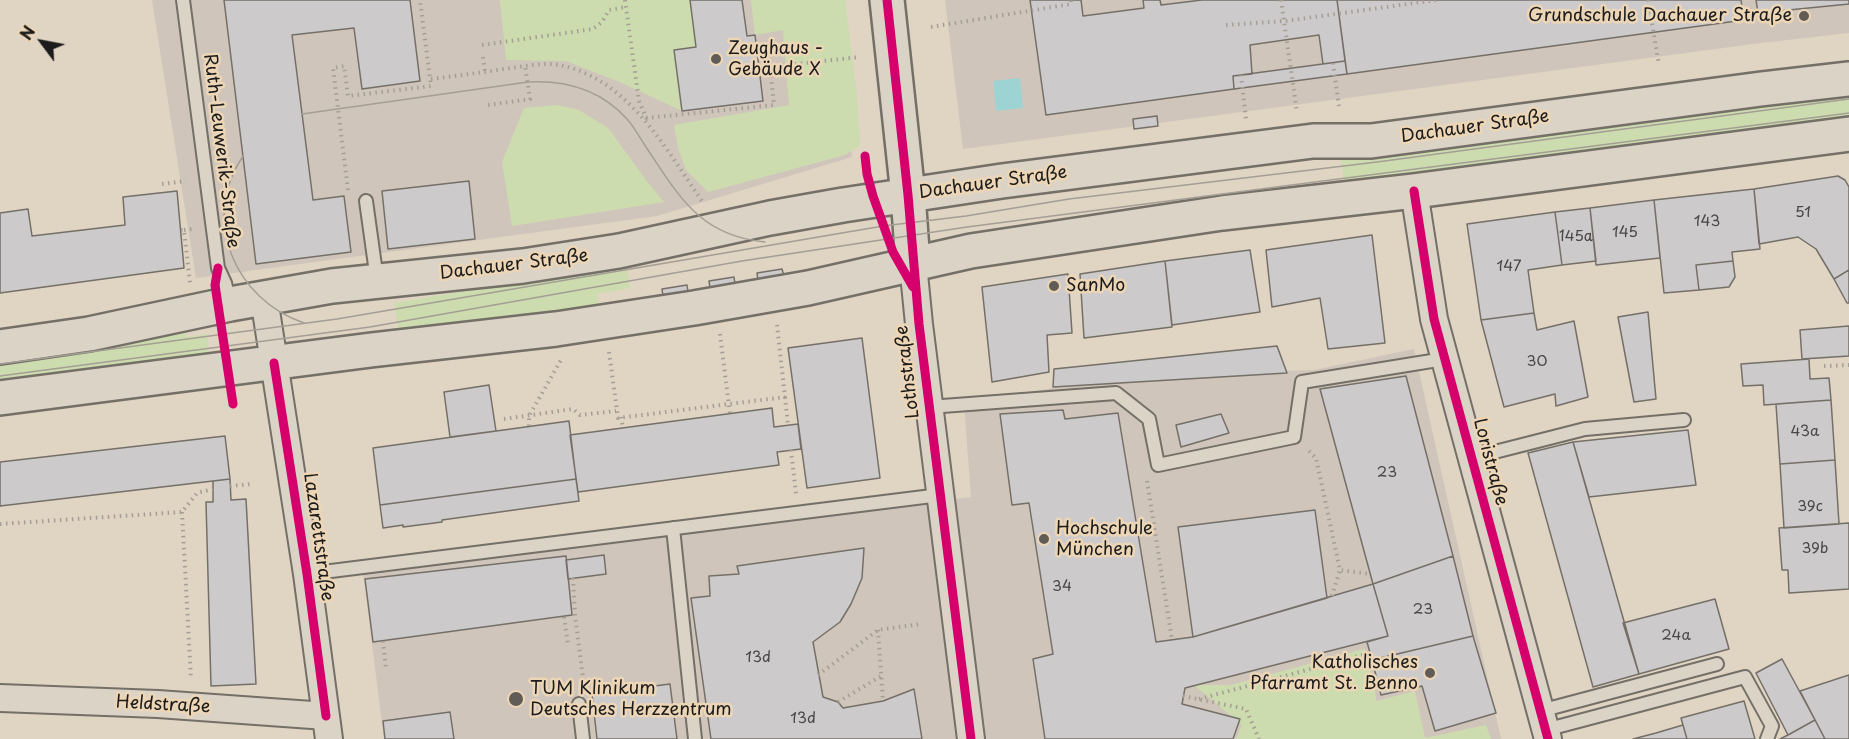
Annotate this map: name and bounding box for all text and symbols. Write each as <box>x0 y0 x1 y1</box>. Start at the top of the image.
place label: Grundschule Dachauer Straße <box>1528 5 1792 27</box>
marker: Grundschule Dachauer Straße <box>1797 9 1811 23</box>
north arrow <box>12 12 72 72</box>
text: N <box>13 21 40 44</box>
place label: Zeughaus - Gebäude X <box>728 38 823 80</box>
marker: Zeughaus - Gebäude X <box>709 52 723 66</box>
street label: Ruth-Leuwerik-Straße <box>198 53 244 249</box>
street label: Dachauer Straße <box>1399 106 1551 148</box>
street label: Dachauer Straße <box>917 162 1069 204</box>
house number: 51 <box>1795 204 1811 222</box>
house number: 143 <box>1694 213 1720 231</box>
house number: 145 <box>1612 224 1638 242</box>
house number: 145a <box>1559 228 1593 246</box>
street label: Dachauer Straße <box>438 245 590 285</box>
house number: 147 <box>1497 258 1521 276</box>
place label: SanMo <box>1066 275 1125 297</box>
marker: SanMo <box>1047 279 1061 293</box>
street label: Lothstraße <box>892 324 924 420</box>
house number: 30 <box>1527 353 1547 371</box>
street label: Loristraße <box>1468 416 1512 508</box>
house number: 43a <box>1791 423 1819 441</box>
house number: 23 <box>1377 464 1397 482</box>
street label: Lazarettstraße <box>298 472 338 602</box>
house number: 39c <box>1797 498 1823 516</box>
place label: Hochschule München <box>1056 518 1153 560</box>
marker: Hochschule München <box>1037 532 1051 546</box>
house number: 39b <box>1801 540 1829 558</box>
house number: 34 <box>1052 578 1072 596</box>
house number: 23 <box>1413 601 1433 619</box>
house number: 24a <box>1661 627 1691 645</box>
house number: 13d <box>745 649 771 667</box>
place label: Katholisches Pfarramt St. Benno <box>1250 652 1418 694</box>
marker: Katholisches Pfarramt St. Benno <box>1423 666 1437 680</box>
place label: TUM Klinikum Deutsches Herzzentrum <box>530 678 732 720</box>
marker: TUM Klinikum Deutsches Herzzentrum <box>507 690 525 708</box>
street label: Heldstraße <box>115 692 211 718</box>
house number: 13d <box>790 710 816 728</box>

